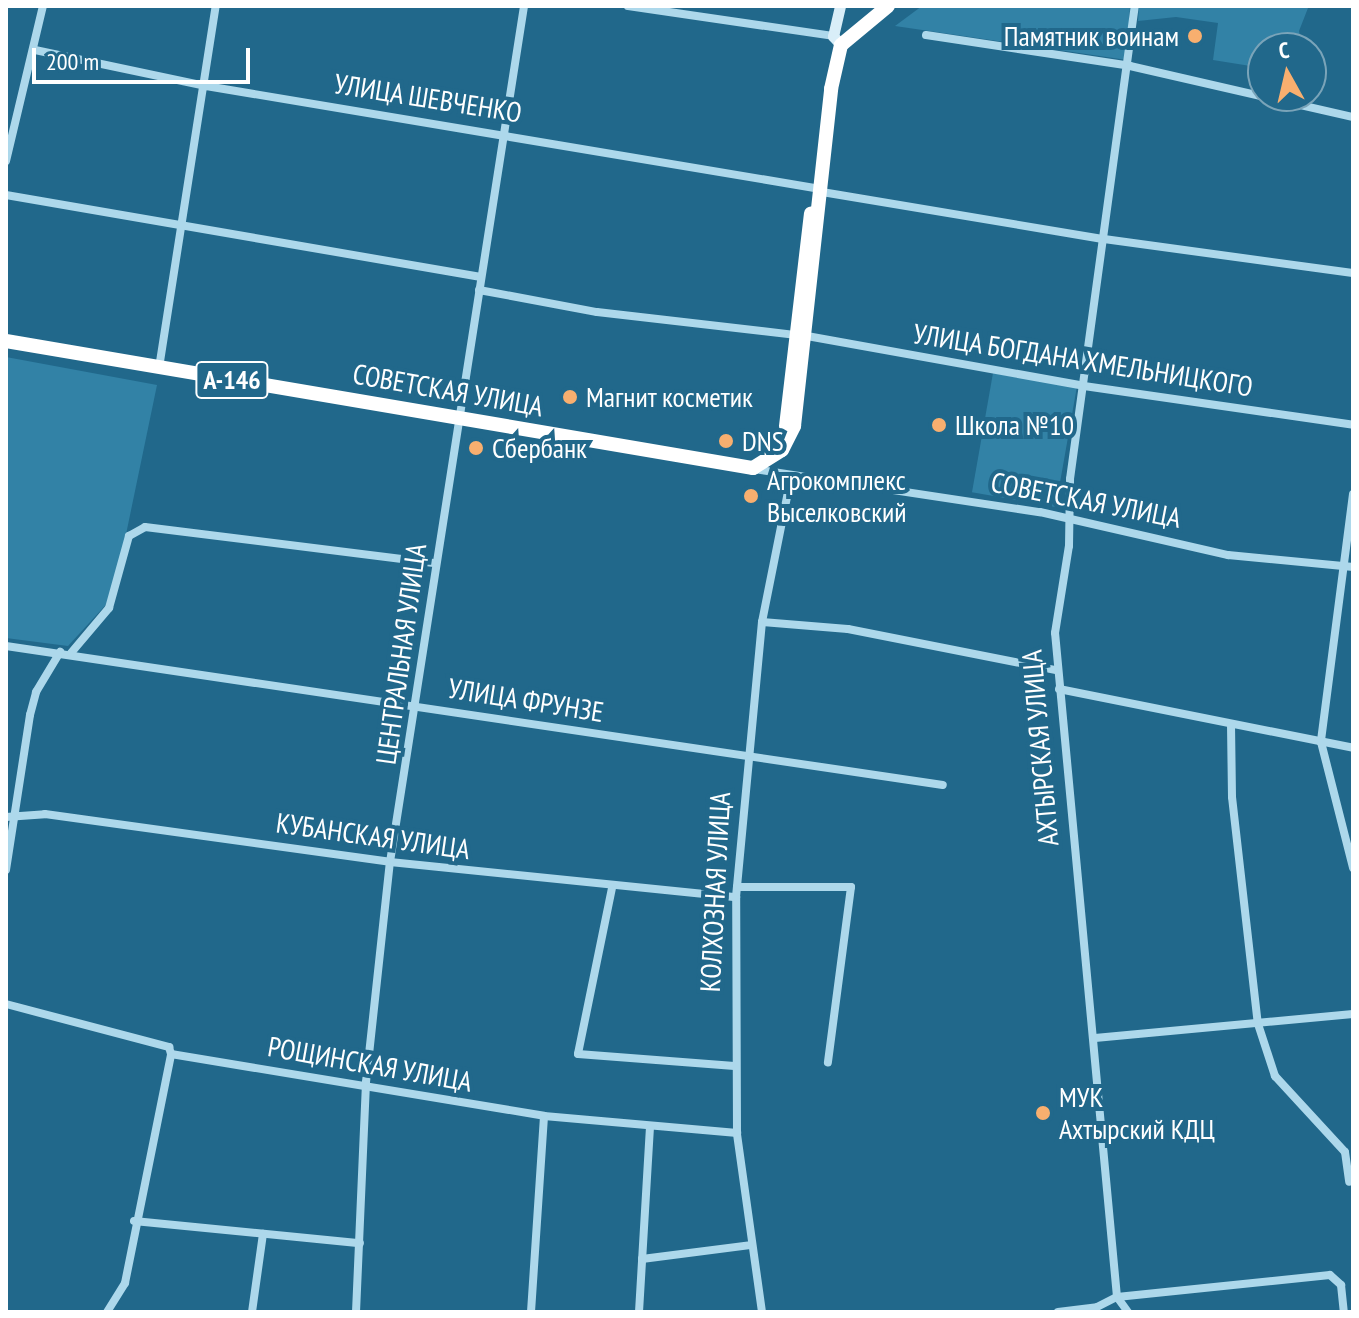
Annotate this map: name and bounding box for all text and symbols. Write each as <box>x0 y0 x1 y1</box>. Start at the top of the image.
place label: Памятник воинам <box>1004 19 1179 53</box>
marker: Памятник воинам <box>1186 27 1204 45</box>
scale bar <box>36 32 254 82</box>
north arrow <box>1247 32 1327 112</box>
text: С <box>1277 36 1291 65</box>
text: 200 m <box>46 46 99 77</box>
street label: УЛИЦА ШЕВЧЕНКО <box>331 67 525 129</box>
street label: УЛИЦА БОГДАНА ХМЕЛЬНИЦКОГО <box>910 316 1256 404</box>
street label: СОВЕТСКАЯ УЛИЦА <box>350 357 546 423</box>
road number: А-146 <box>194 358 270 402</box>
place label: Магнит косметик <box>586 380 754 414</box>
marker: Магнит косметик <box>561 388 579 406</box>
place label: Школа №10 <box>955 408 1074 442</box>
marker: Школа №10 <box>930 416 948 434</box>
place label: DNS <box>742 424 784 458</box>
place label: Сбербанк <box>492 431 587 465</box>
marker: DNS <box>717 432 735 450</box>
marker: Сбербанк <box>467 439 485 457</box>
place label: Агрокомплекс Выселковский <box>767 463 907 529</box>
street label: СОВЕТСКАЯ УЛИЦА <box>988 465 1184 535</box>
marker: Агрокомплекс Выселковский <box>742 487 760 505</box>
street label: ЦЕНТРАЛЬНАЯ УЛИЦА <box>369 541 433 767</box>
street label: АХТЫРСКАЯ УЛИЦА <box>1015 648 1065 848</box>
street label: УЛИЦА ФРУНЗЕ <box>445 671 607 729</box>
street label: КОЛХОЗНАЯ УЛИЦА <box>693 791 737 993</box>
street label: КУБАНСКАЯ УЛИЦА <box>274 806 472 866</box>
street label: РОЩИНСКАЯ УЛИЦА <box>265 1029 475 1099</box>
place label: МУК Ахтырский КДЦ <box>1059 1080 1215 1146</box>
marker: МУК Ахтырский КДЦ <box>1034 1104 1052 1122</box>

